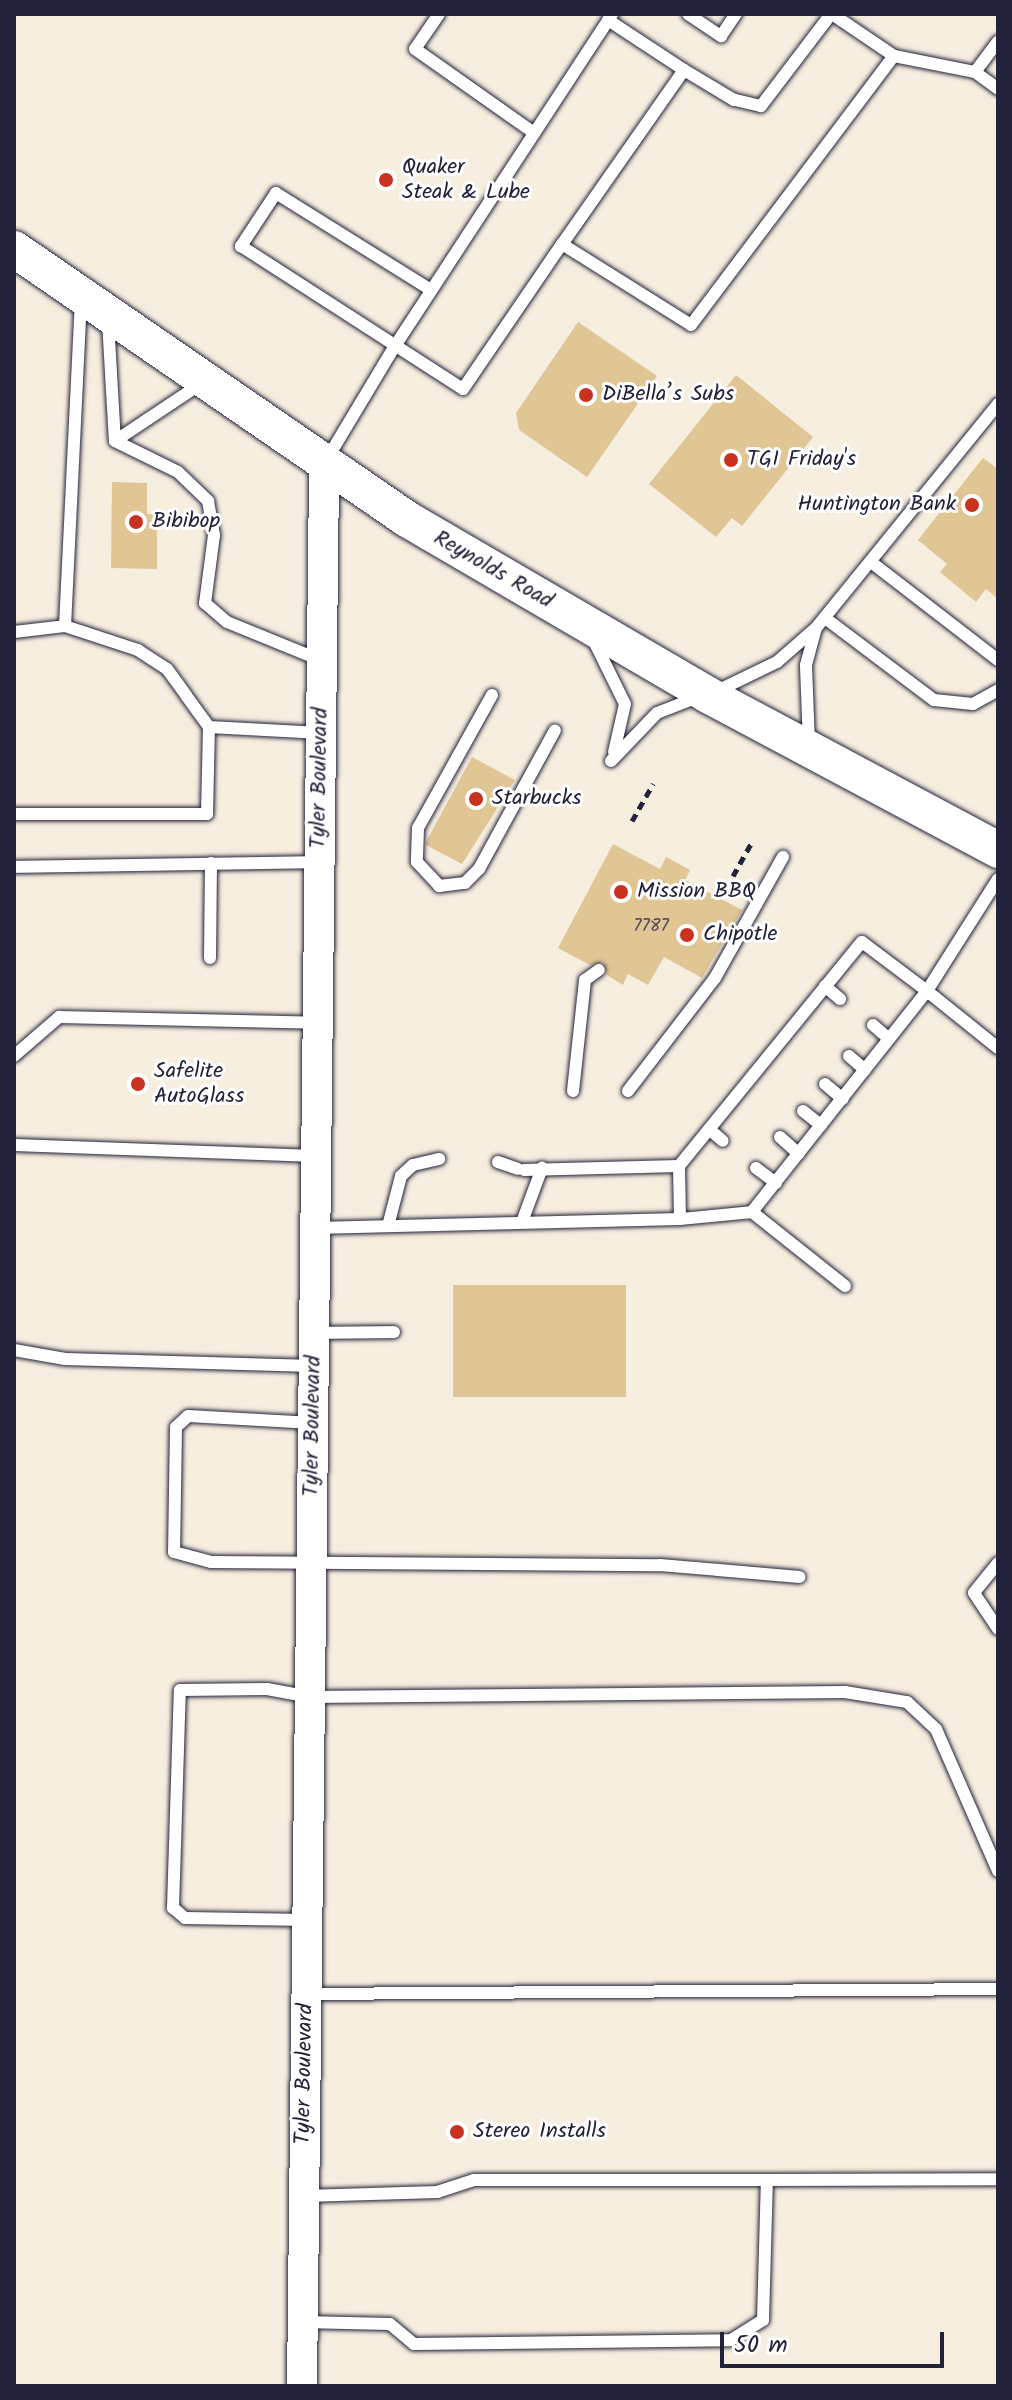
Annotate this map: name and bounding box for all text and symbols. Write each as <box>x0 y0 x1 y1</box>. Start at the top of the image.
place label: Quaker Steak & Lube <box>402 154 530 206</box>
marker: Quaker Steak & Lube <box>377 171 395 189</box>
place label: DiBella’s Subs <box>602 382 734 408</box>
marker: DiBella’s Subs <box>577 386 595 404</box>
place label: TGI Friday's <box>747 447 856 473</box>
marker: TGI Friday's <box>722 451 740 469</box>
place label: Huntington Bank <box>798 492 956 518</box>
marker: Huntington Bank <box>963 496 981 514</box>
place label: Bibibop <box>152 509 220 535</box>
marker: Bibibop <box>127 513 145 531</box>
street label: Reynolds Road <box>429 525 557 615</box>
street label: Tyler Boulevard <box>306 707 334 849</box>
place label: Starbucks <box>492 786 581 812</box>
marker: Starbucks <box>467 790 485 808</box>
place label: Mission BBQ <box>637 879 756 905</box>
marker: Mission BBQ <box>612 883 630 901</box>
house number: 7787 <box>633 916 669 938</box>
place label: Chipotle <box>703 922 777 948</box>
marker: Chipotle <box>678 926 696 944</box>
place label: Safelite AutoGlass <box>154 1058 244 1110</box>
marker: Safelite AutoGlass <box>129 1075 147 1093</box>
street label: Tyler Boulevard <box>299 1355 327 1497</box>
street label: Tyler Boulevard <box>291 2003 319 2145</box>
place label: Stereo Installs <box>473 2119 606 2145</box>
marker: Stereo Installs <box>448 2123 466 2141</box>
scale bar <box>724 2316 948 2366</box>
text: 50 m <box>734 2326 788 2365</box>

